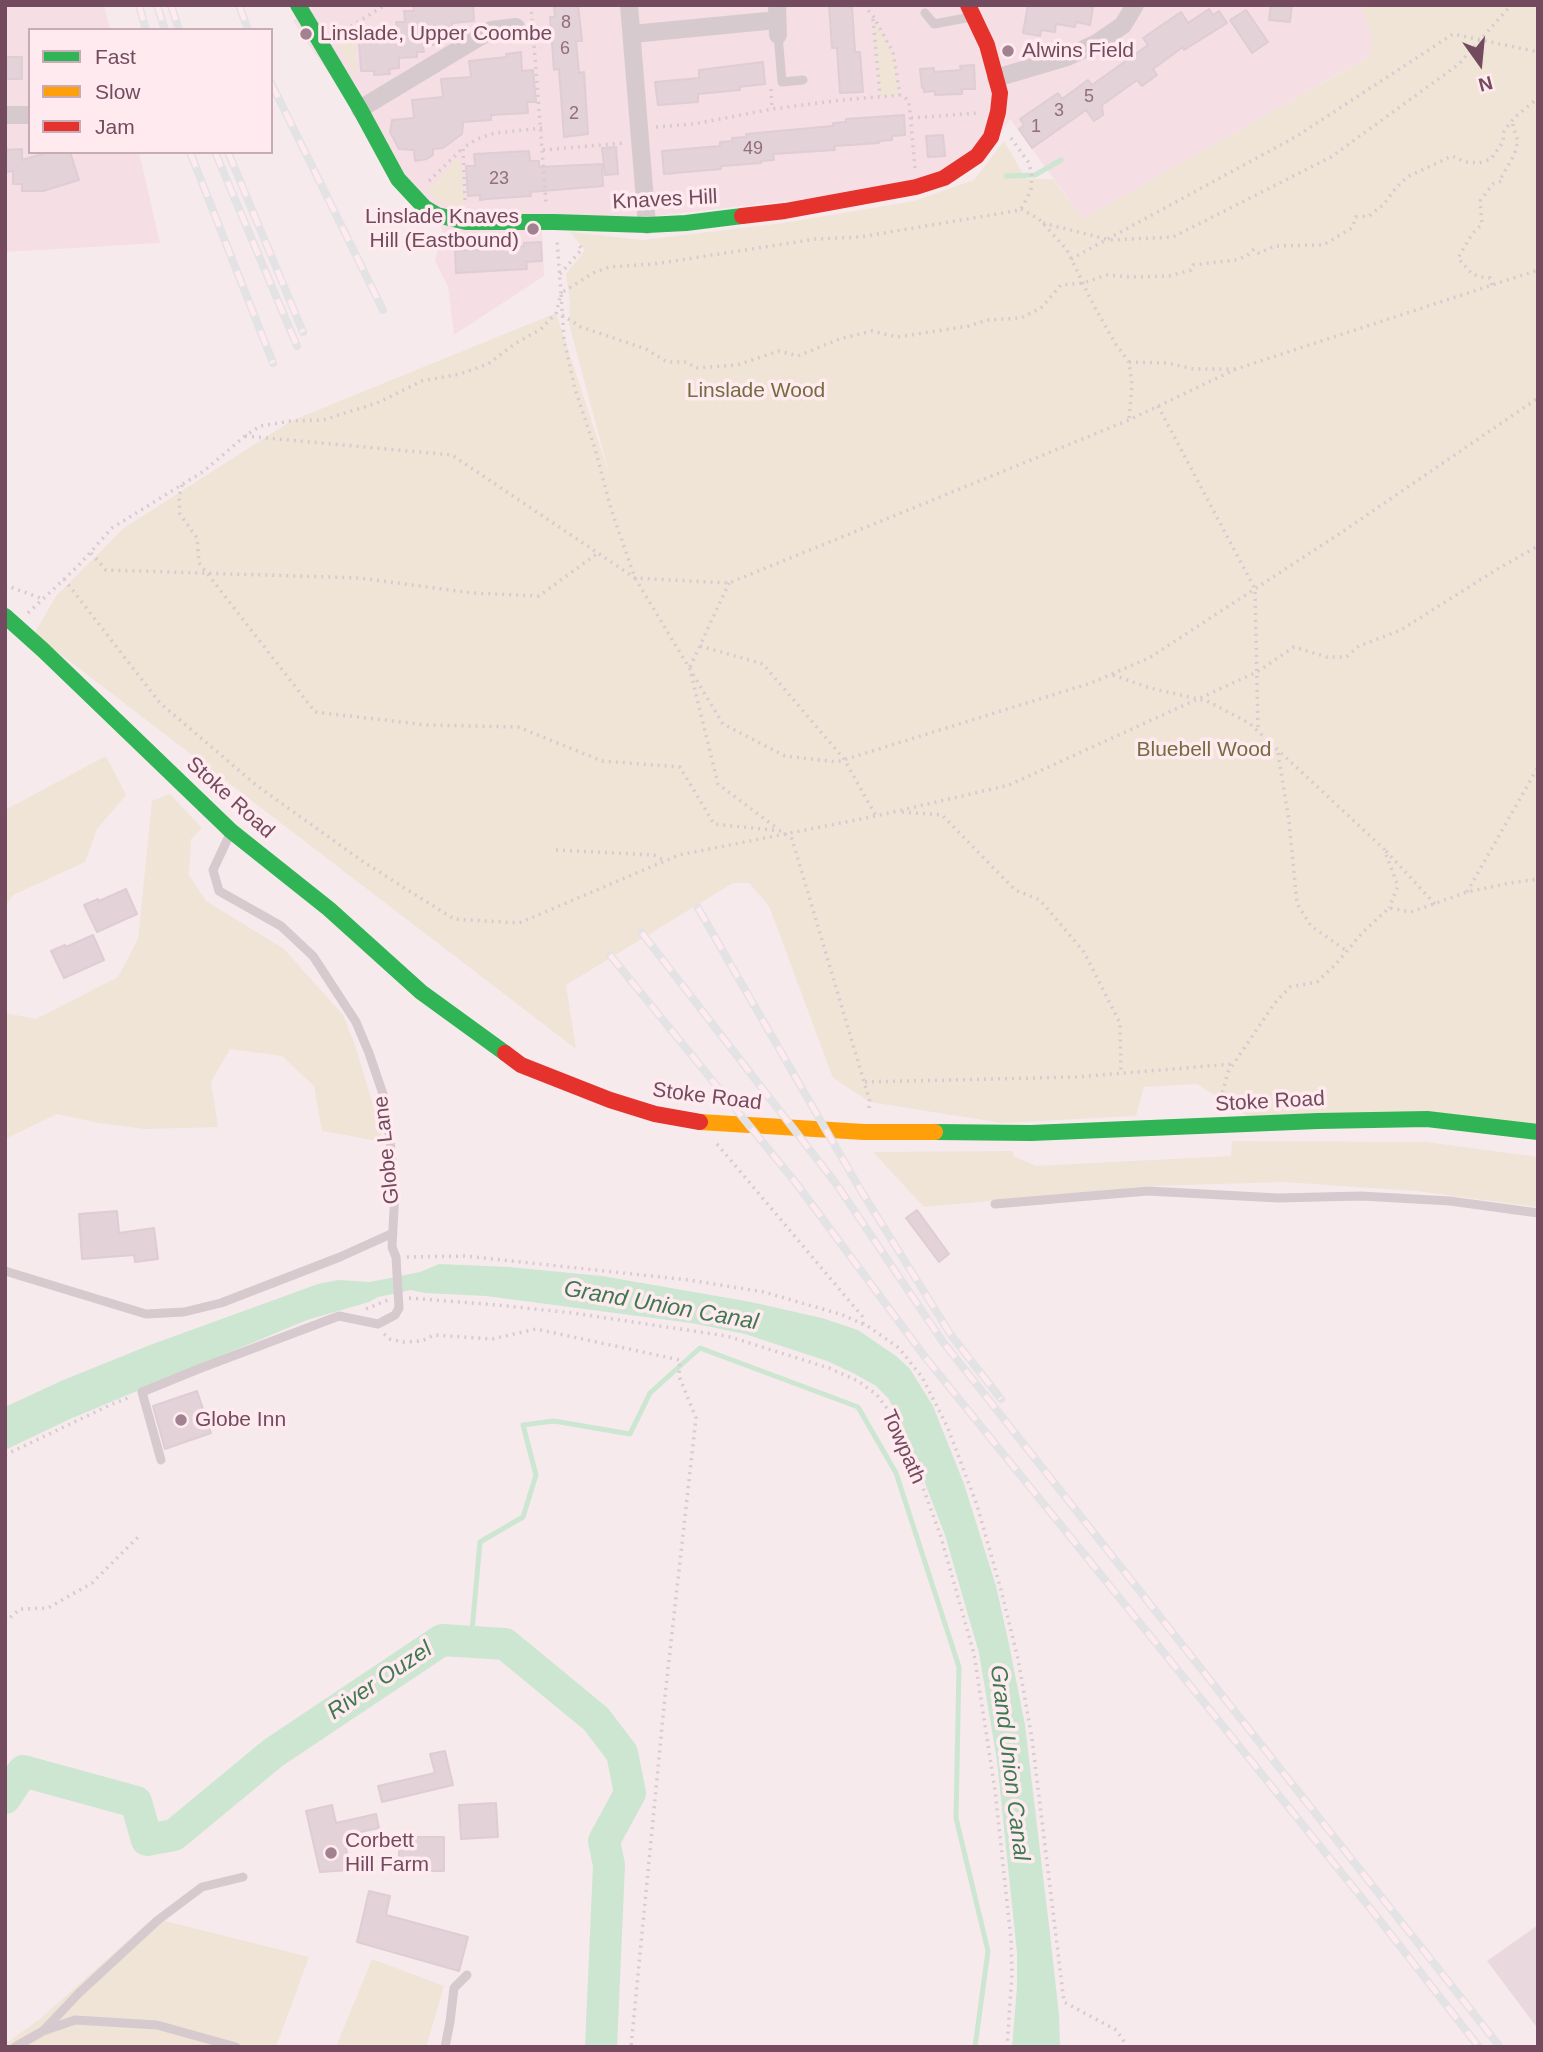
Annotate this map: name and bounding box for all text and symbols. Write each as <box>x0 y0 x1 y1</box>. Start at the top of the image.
house number: 8 <box>561 12 571 34</box>
place label: Linslade, Upper Coombe <box>320 21 552 47</box>
marker: Linslade, Upper Coombe <box>298 26 314 42</box>
legend <box>28 28 273 154</box>
north arrow <box>1445 28 1515 98</box>
house number: 6 <box>560 38 570 60</box>
place label: Alwins Field <box>1022 38 1134 64</box>
marker: Alwins Field <box>1000 43 1016 59</box>
text: Fast <box>95 45 136 68</box>
text: N <box>1476 72 1495 96</box>
text: Slow <box>95 80 141 103</box>
house number: 5 <box>1084 86 1094 108</box>
house number: 3 <box>1054 100 1064 122</box>
house number: 2 <box>569 103 579 125</box>
text: Jam <box>95 115 135 138</box>
house number: 1 <box>1031 116 1041 138</box>
house number: 49 <box>743 138 763 160</box>
house number: 23 <box>489 168 509 190</box>
street label: Knaves Hill <box>612 185 718 215</box>
place label: Linslade Knaves Hill (Eastbound) <box>365 204 519 254</box>
marker: Linslade Knaves Hill (Eastbound) <box>525 221 541 237</box>
park label: Linslade Wood <box>687 378 825 404</box>
park label: Bluebell Wood <box>1136 737 1272 763</box>
street label: Stoke Road <box>181 752 279 844</box>
street label: Stoke Road <box>651 1078 763 1116</box>
street label: Stoke Road <box>1215 1087 1325 1117</box>
street label: Globe Lane <box>369 1095 405 1205</box>
water label: Grand Union Canal <box>562 1275 760 1337</box>
street label: Towpath <box>876 1406 930 1488</box>
place label: Globe Inn <box>195 1407 286 1433</box>
marker: Globe Inn <box>173 1412 189 1428</box>
water label: River Ouzel <box>322 1636 438 1726</box>
water label: Grand Union Canal <box>983 1664 1035 1862</box>
place label: Corbett Hill Farm <box>345 1828 429 1878</box>
marker: Corbett Hill Farm <box>323 1845 339 1861</box>

